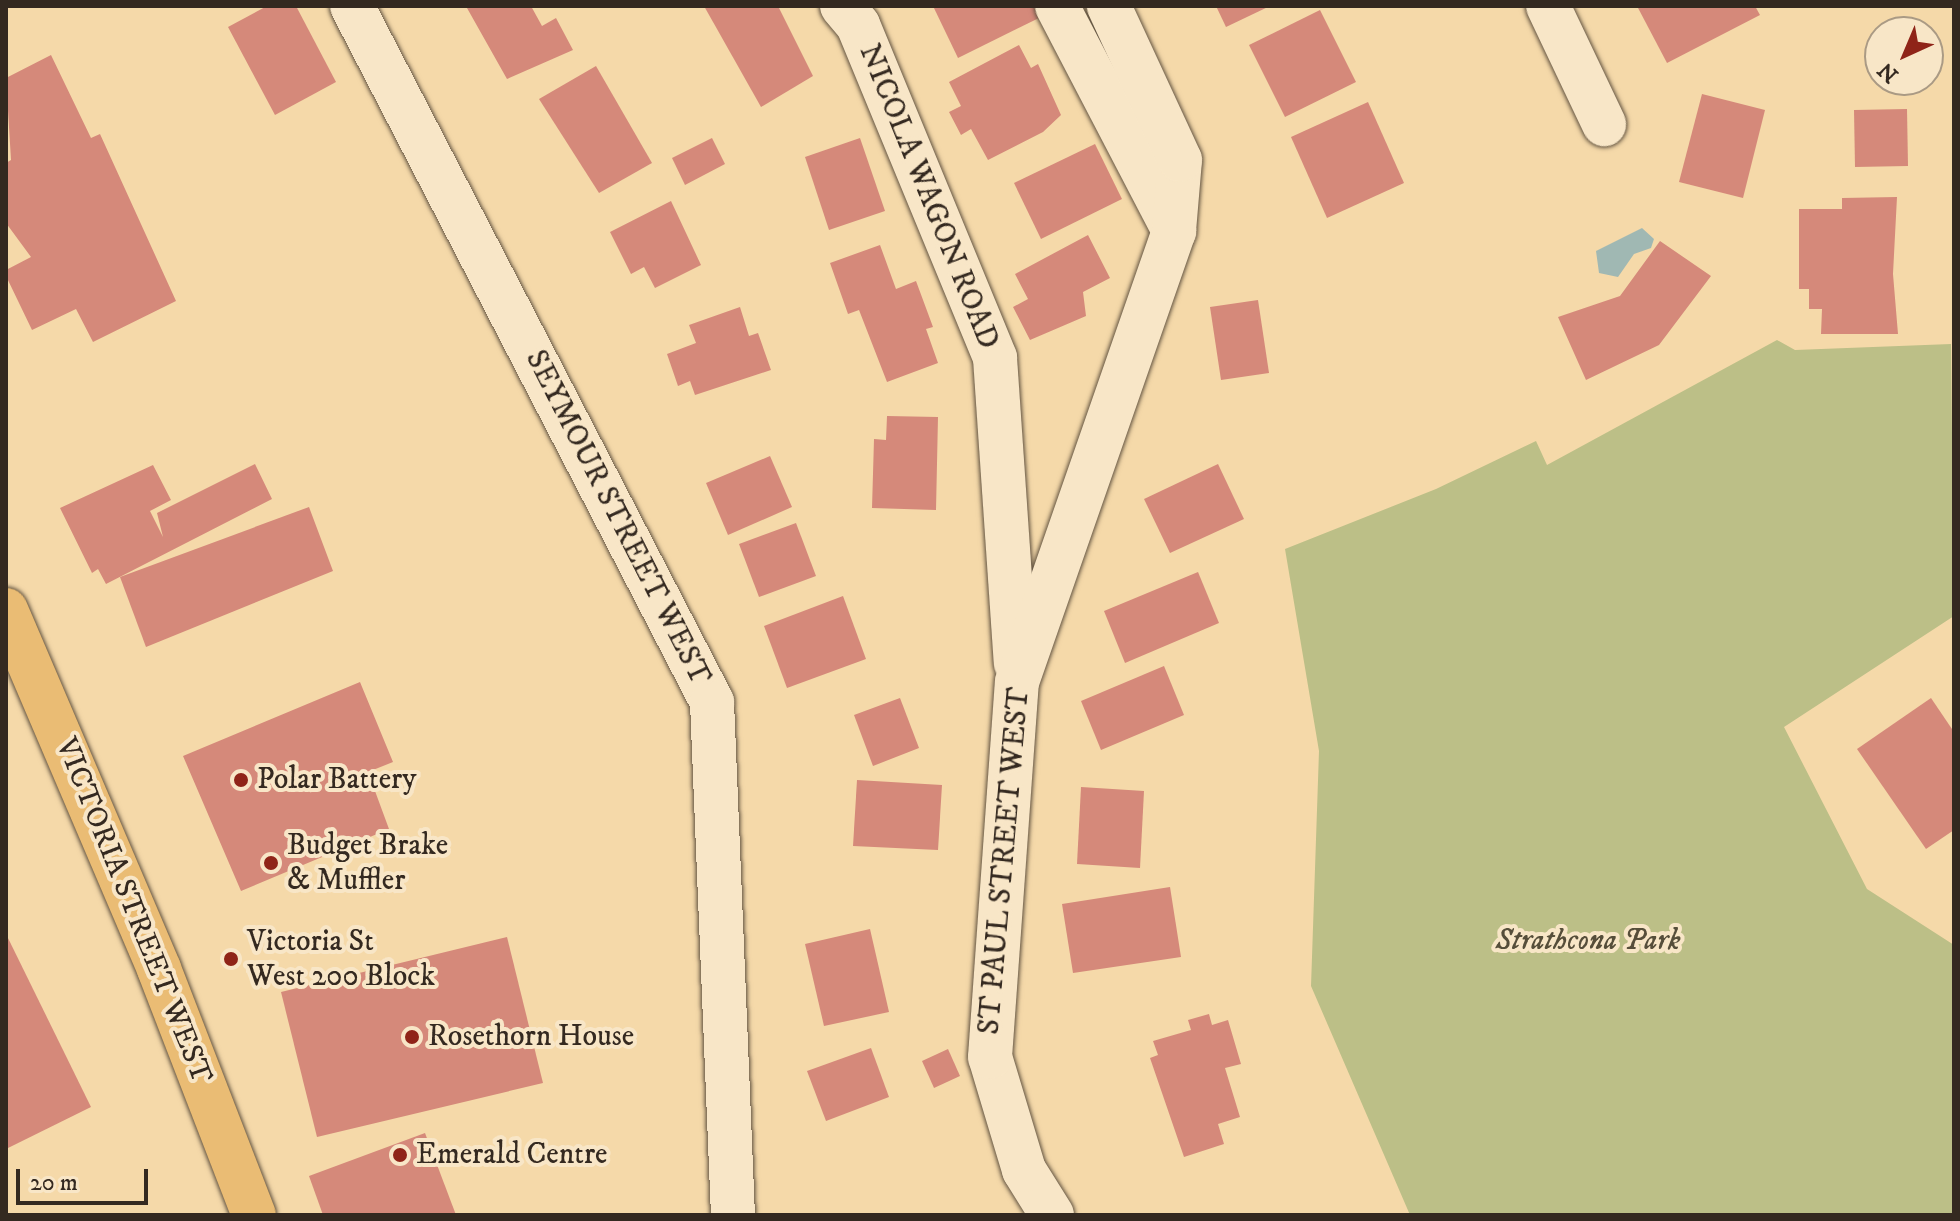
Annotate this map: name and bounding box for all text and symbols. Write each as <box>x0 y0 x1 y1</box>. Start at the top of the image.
north arrow <box>1864 16 1944 96</box>
street label: NICOLA WAGON ROAD <box>850 39 1006 355</box>
text: N <box>1872 56 1904 88</box>
street label: SEYMOUR STREET WEST <box>517 345 717 691</box>
street label: ST PAUL STREET WEST <box>972 686 1038 1036</box>
street label: VICTORIA STREET WEST <box>47 733 219 1089</box>
place label: Polar Battery <box>257 762 416 798</box>
marker: Polar Battery <box>232 771 250 789</box>
place label: Budget Brake & Muffler <box>287 828 448 898</box>
marker: Budget Brake & Muffler <box>262 854 280 872</box>
park label: Strathcona Park <box>1495 923 1681 959</box>
place label: Victoria St West 200 Block <box>247 924 435 994</box>
marker: Victoria St West 200 Block <box>222 950 240 968</box>
place label: Rosethorn House <box>428 1019 634 1055</box>
marker: Rosethorn House <box>403 1028 421 1046</box>
place label: Emerald Centre <box>416 1137 607 1173</box>
marker: Emerald Centre <box>391 1146 409 1164</box>
scale bar <box>20 1153 152 1203</box>
text: 20 m <box>30 1168 78 1198</box>

